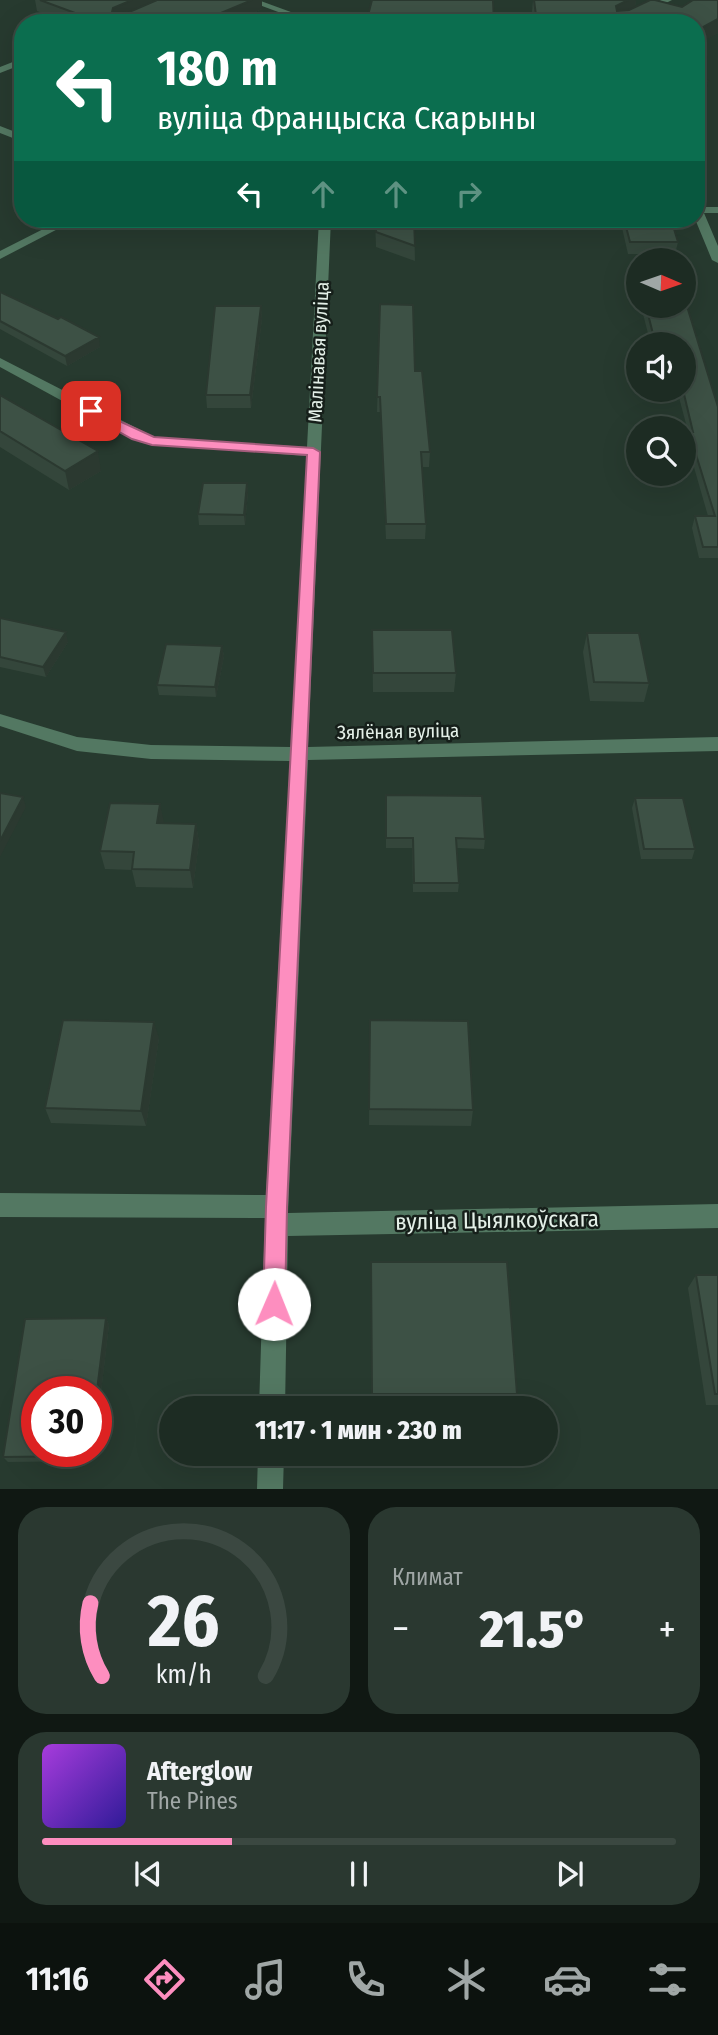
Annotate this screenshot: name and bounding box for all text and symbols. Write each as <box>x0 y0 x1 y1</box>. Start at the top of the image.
text: 180 m <box>157 39 278 98</box>
icon: left <box>42 42 133 133</box>
text: вуліца Францыска Скарыны <box>157 99 537 137</box>
icon: left <box>231 175 269 213</box>
icon: ahead <box>304 175 342 213</box>
icon: ahead <box>377 175 415 213</box>
icon: right <box>450 175 488 213</box>
north arrow <box>626 248 696 318</box>
map controls <box>626 248 696 486</box>
street label: Малінавая вуліца <box>303 281 334 423</box>
button: sound <box>626 332 696 402</box>
pin <box>61 381 121 441</box>
icon: arrive <box>72 392 110 430</box>
button: search <box>626 416 696 486</box>
street label: Зялёная вуліца <box>337 719 459 744</box>
street label: вуліца Цыялкоўскага <box>395 1204 599 1236</box>
position arrow <box>237 1267 311 1341</box>
speed limit sign: 30 <box>21 1376 112 1467</box>
text: 11:17 · 1 мин · 230 m <box>255 1415 462 1446</box>
text: Климат <box>392 1563 463 1591</box>
text: 26 <box>147 1579 220 1666</box>
text: 21.5° <box>480 1598 588 1661</box>
text: − <box>392 1606 409 1652</box>
text: + <box>659 1606 676 1652</box>
text: km/h <box>156 1660 212 1690</box>
text: Afterglow <box>147 1756 252 1787</box>
text: The Pines <box>147 1787 238 1815</box>
icon: previous <box>129 1855 167 1893</box>
icon: pause <box>340 1855 378 1893</box>
icon: next <box>551 1855 589 1893</box>
icon: directions <box>140 1955 189 2004</box>
icon: music <box>241 1955 290 2004</box>
icon: phone <box>341 1955 390 2004</box>
icon: climate <box>442 1955 491 2004</box>
icon: car <box>543 1955 592 2004</box>
icon: filters <box>643 1955 692 2004</box>
text: 11:16 <box>26 1960 89 1998</box>

